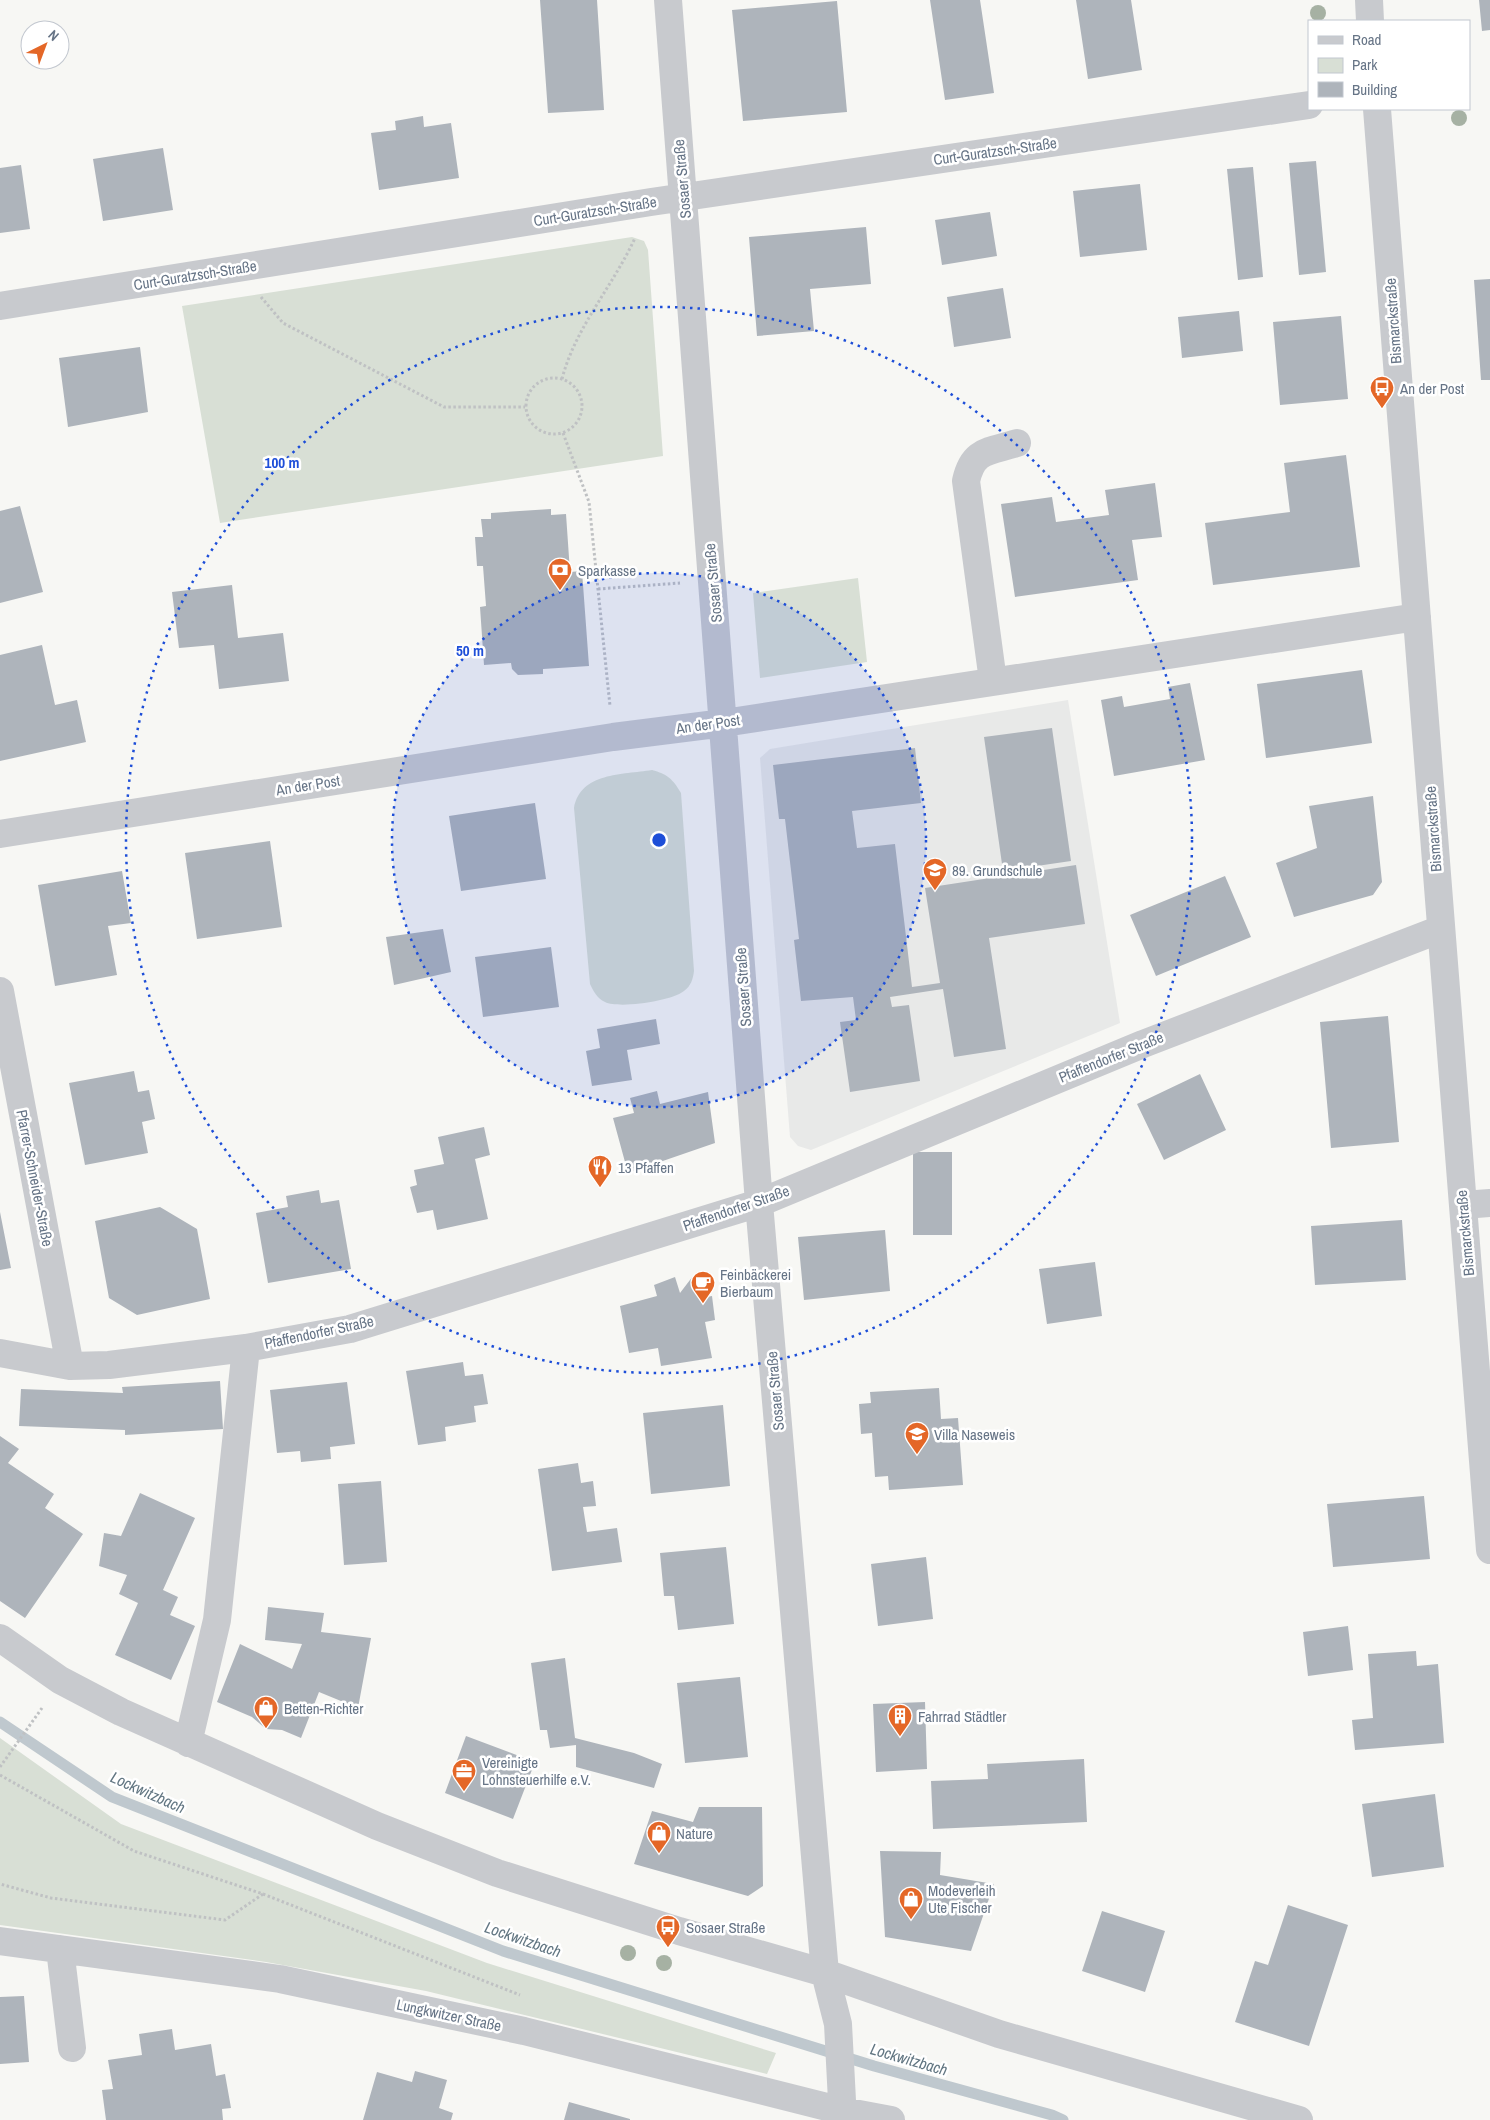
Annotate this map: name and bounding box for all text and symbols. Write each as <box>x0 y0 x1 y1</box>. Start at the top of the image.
north arrow <box>20 20 70 70</box>
legend <box>1308 20 1470 110</box>
text: N <box>45 26 63 45</box>
text: Road <box>1352 29 1381 50</box>
text: Park <box>1352 54 1378 75</box>
text: Building <box>1352 79 1397 100</box>
street label: Curt-Guratzsch-Straße <box>932 132 1058 170</box>
street label: Sosaer Straße <box>668 138 696 219</box>
street label: Curt-Guratzsch-Straße <box>532 191 658 231</box>
street label: Curt-Guratzsch-Straße <box>132 255 258 295</box>
street label: Bismarckstraße <box>1380 277 1406 365</box>
bus stop icon: An der Post <box>1369 375 1395 409</box>
place label: An der Post <box>1399 378 1465 399</box>
text: 100 m <box>265 452 299 473</box>
street label: Sosaer Straße <box>699 542 727 623</box>
bank icon: Sparkasse <box>547 557 573 591</box>
place label: Sparkasse <box>578 560 636 581</box>
text: 50 m <box>456 640 484 661</box>
street label: An der Post <box>674 709 742 739</box>
street label: An der Post <box>274 770 342 801</box>
street label: Bismarckstraße <box>1420 785 1446 873</box>
centre of rings <box>650 831 668 849</box>
school or university icon: 89. Grundschule <box>922 857 948 891</box>
place label: 89. Grundschule <box>952 860 1042 881</box>
street label: Sosaer Straße <box>730 947 756 1027</box>
street label: Pfaffendorfer Straße <box>1055 1026 1167 1088</box>
street label: Pfarrer-Schneider-Straße <box>11 1108 59 1248</box>
restaurant icon: 13 Pfaffen <box>587 1154 613 1188</box>
place label: 13 Pfaffen <box>618 1157 674 1178</box>
street label: Pfaffendorfer Straße <box>680 1180 792 1236</box>
street label: Bismarckstraße <box>1451 1189 1479 1277</box>
place label: Feinbäckerei Bierbaum <box>720 1264 791 1302</box>
cafe icon: Feinbäckerei Bierbaum <box>690 1270 716 1304</box>
street label: Pfaffendorfer Straße <box>262 1310 376 1354</box>
street label: Sosaer Straße <box>761 1350 789 1431</box>
school or university icon: Villa Naseweis <box>904 1421 930 1455</box>
place label: Villa Naseweis <box>934 1424 1015 1445</box>
shop icon: Betten-Richter <box>253 1695 279 1729</box>
place label: Betten-Richter <box>284 1698 363 1719</box>
building icon: Fahrrad Städtler <box>887 1703 913 1737</box>
place label: Fahrrad Städtler <box>918 1706 1006 1727</box>
place label: Vereinigte Lohnsteuerhilfe e.V. <box>482 1752 591 1790</box>
office icon: Vereinigte Lohnsteuerhilfe e.V. <box>451 1758 477 1792</box>
water label: Lockwitzbach <box>107 1766 189 1818</box>
shop icon: Nature <box>646 1820 672 1854</box>
place label: Nature <box>676 1823 713 1844</box>
place label: Modeverleih Ute Fischer <box>928 1880 996 1918</box>
shop icon: Modeverleih Ute Fischer <box>898 1886 924 1920</box>
bus stop icon: Sosaer Straße <box>655 1914 681 1948</box>
water label: Lockwitzbach <box>482 1916 564 1962</box>
place label: Sosaer Straße <box>686 1917 765 1938</box>
street label: Lungkwitzer Straße <box>395 1994 503 2036</box>
water label: Lockwitzbach <box>868 2037 950 2081</box>

